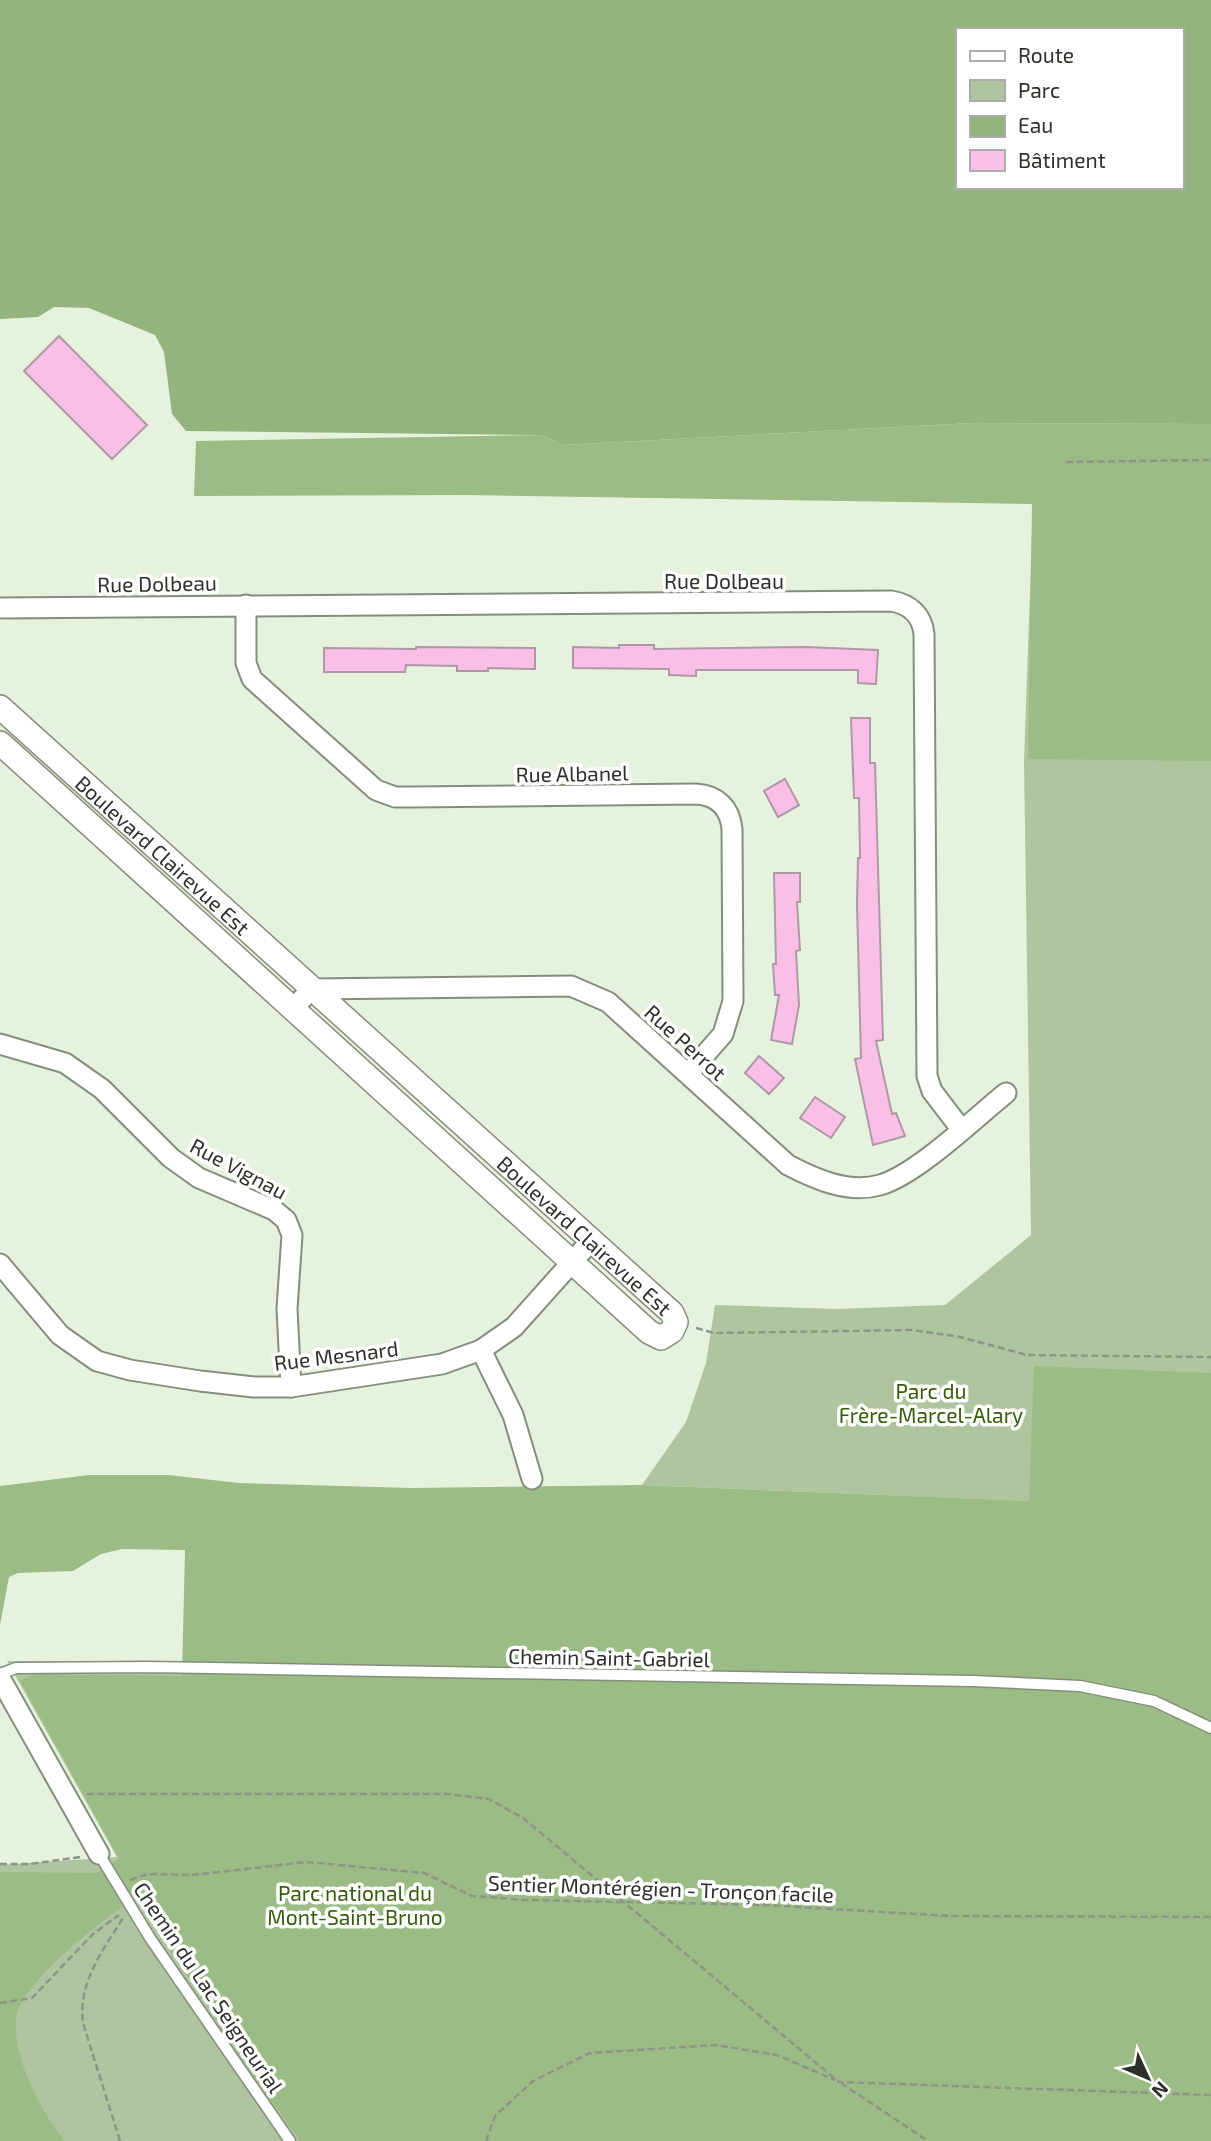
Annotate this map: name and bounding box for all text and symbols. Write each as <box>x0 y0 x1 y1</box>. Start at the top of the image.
legend <box>956 28 1183 189</box>
text: Route <box>1018 42 1074 67</box>
text: Parc <box>1018 77 1060 102</box>
text: Eau <box>1018 112 1053 137</box>
text: Bâtiment <box>1018 147 1106 172</box>
street label: Rue Dolbeau <box>664 568 784 593</box>
street label: Rue Dolbeau <box>97 569 217 597</box>
street label: Rue Albanel <box>515 760 629 786</box>
street label: Boulevard Clairevue Est <box>71 769 256 939</box>
street label: Rue Perrot <box>640 999 732 1085</box>
street label: Rue Vignau <box>186 1132 292 1204</box>
street label: Boulevard Clairevue Est <box>493 1150 677 1320</box>
street label: Rue Mesnard <box>272 1335 400 1375</box>
park label: Parc du Frère-Marcel-Alary <box>839 1378 1023 1427</box>
street label: Chemin Saint-Gabriel <box>508 1643 711 1671</box>
street label: Sentier Montérégien - Tronçon facile <box>488 1869 834 1909</box>
street label: Chemin du Lac Seigneurial <box>129 1877 289 2098</box>
park label: Parc national du Mont-Saint-Bruno <box>267 1880 443 1929</box>
north arrow <box>1113 2043 1183 2113</box>
text: N <box>1148 2077 1174 2103</box>

